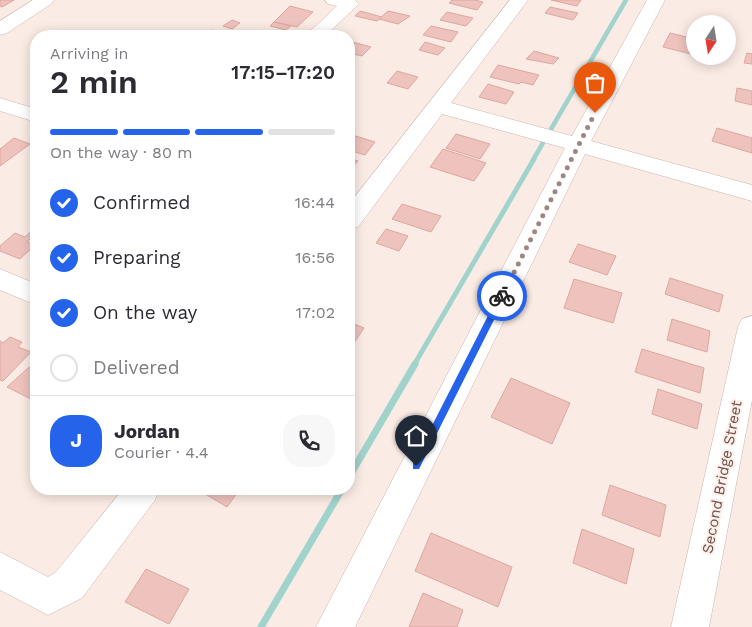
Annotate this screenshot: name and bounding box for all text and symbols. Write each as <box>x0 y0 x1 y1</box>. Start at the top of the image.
north arrow <box>686 15 736 65</box>
map controls <box>686 15 736 65</box>
text: Arriving in <box>50 44 128 63</box>
text: 17:15–17:20 <box>231 61 335 84</box>
pin <box>574 62 616 113</box>
text: 2 min <box>50 63 138 101</box>
icon: bag <box>581 69 609 97</box>
text: On the way · 80 m <box>50 143 193 162</box>
icon: check <box>50 189 78 217</box>
text: Confirmed <box>93 191 190 214</box>
text: 16:44 <box>295 193 335 212</box>
icon: check <box>50 244 78 272</box>
text: Preparing <box>93 246 180 269</box>
text: 16:56 <box>295 248 335 267</box>
courier <box>477 271 527 321</box>
icon: bike <box>488 282 516 310</box>
icon: check <box>50 299 78 327</box>
text: On the way <box>93 301 197 324</box>
text: 17:02 <box>296 303 335 322</box>
text: Delivered <box>93 356 180 379</box>
street label: Second Bridge Street <box>698 398 746 555</box>
button: phone <box>283 415 335 467</box>
pin <box>395 415 437 466</box>
text: Jordan <box>114 420 180 443</box>
icon: home <box>402 422 430 450</box>
text: J <box>70 429 82 452</box>
text: Courier · 4.4 <box>114 443 209 462</box>

